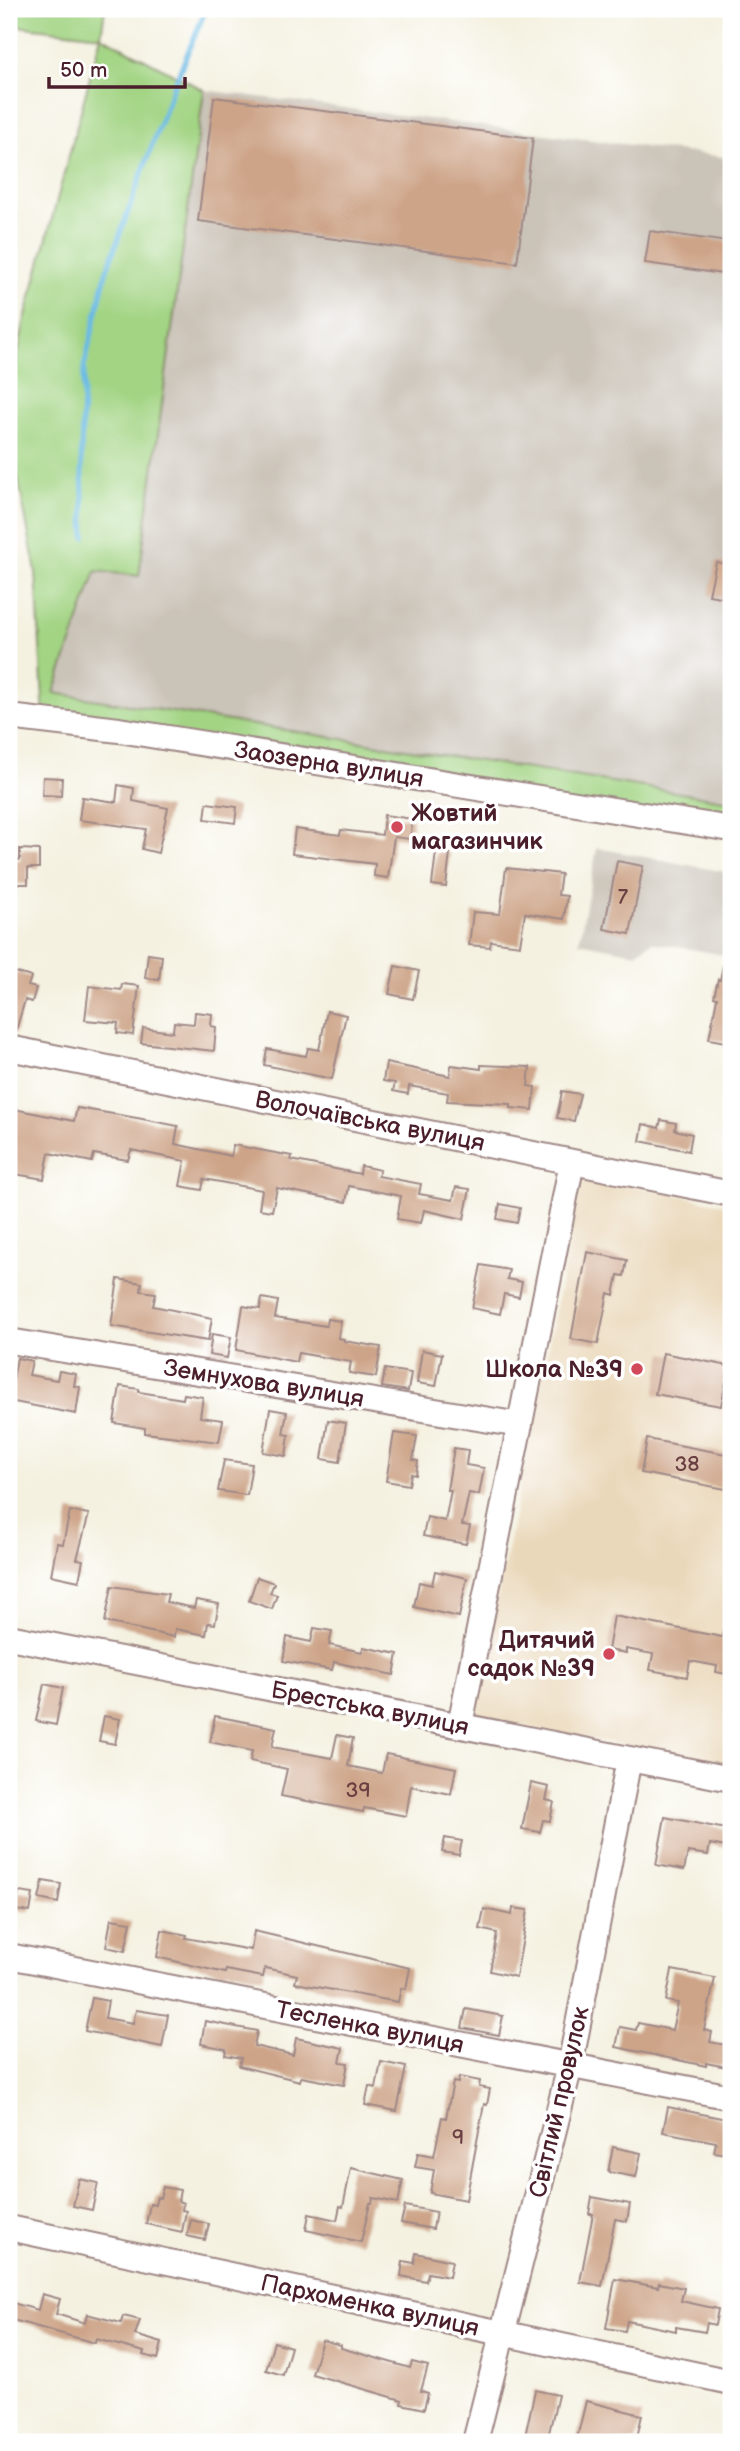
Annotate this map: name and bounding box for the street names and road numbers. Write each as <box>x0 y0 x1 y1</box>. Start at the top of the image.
street label: Заозерна вулиця <box>232 735 426 794</box>
street label: Волочаївська вулиця <box>253 1085 487 1158</box>
street label: Земнухова вулиця <box>162 1353 366 1414</box>
street label: Брестська вулиця <box>269 1675 471 1742</box>
street label: Тесленка вулиця <box>273 1995 466 2060</box>
street label: Світлий провулок <box>523 2003 596 2201</box>
street label: Пархоменка вулиця <box>258 2268 482 2343</box>

